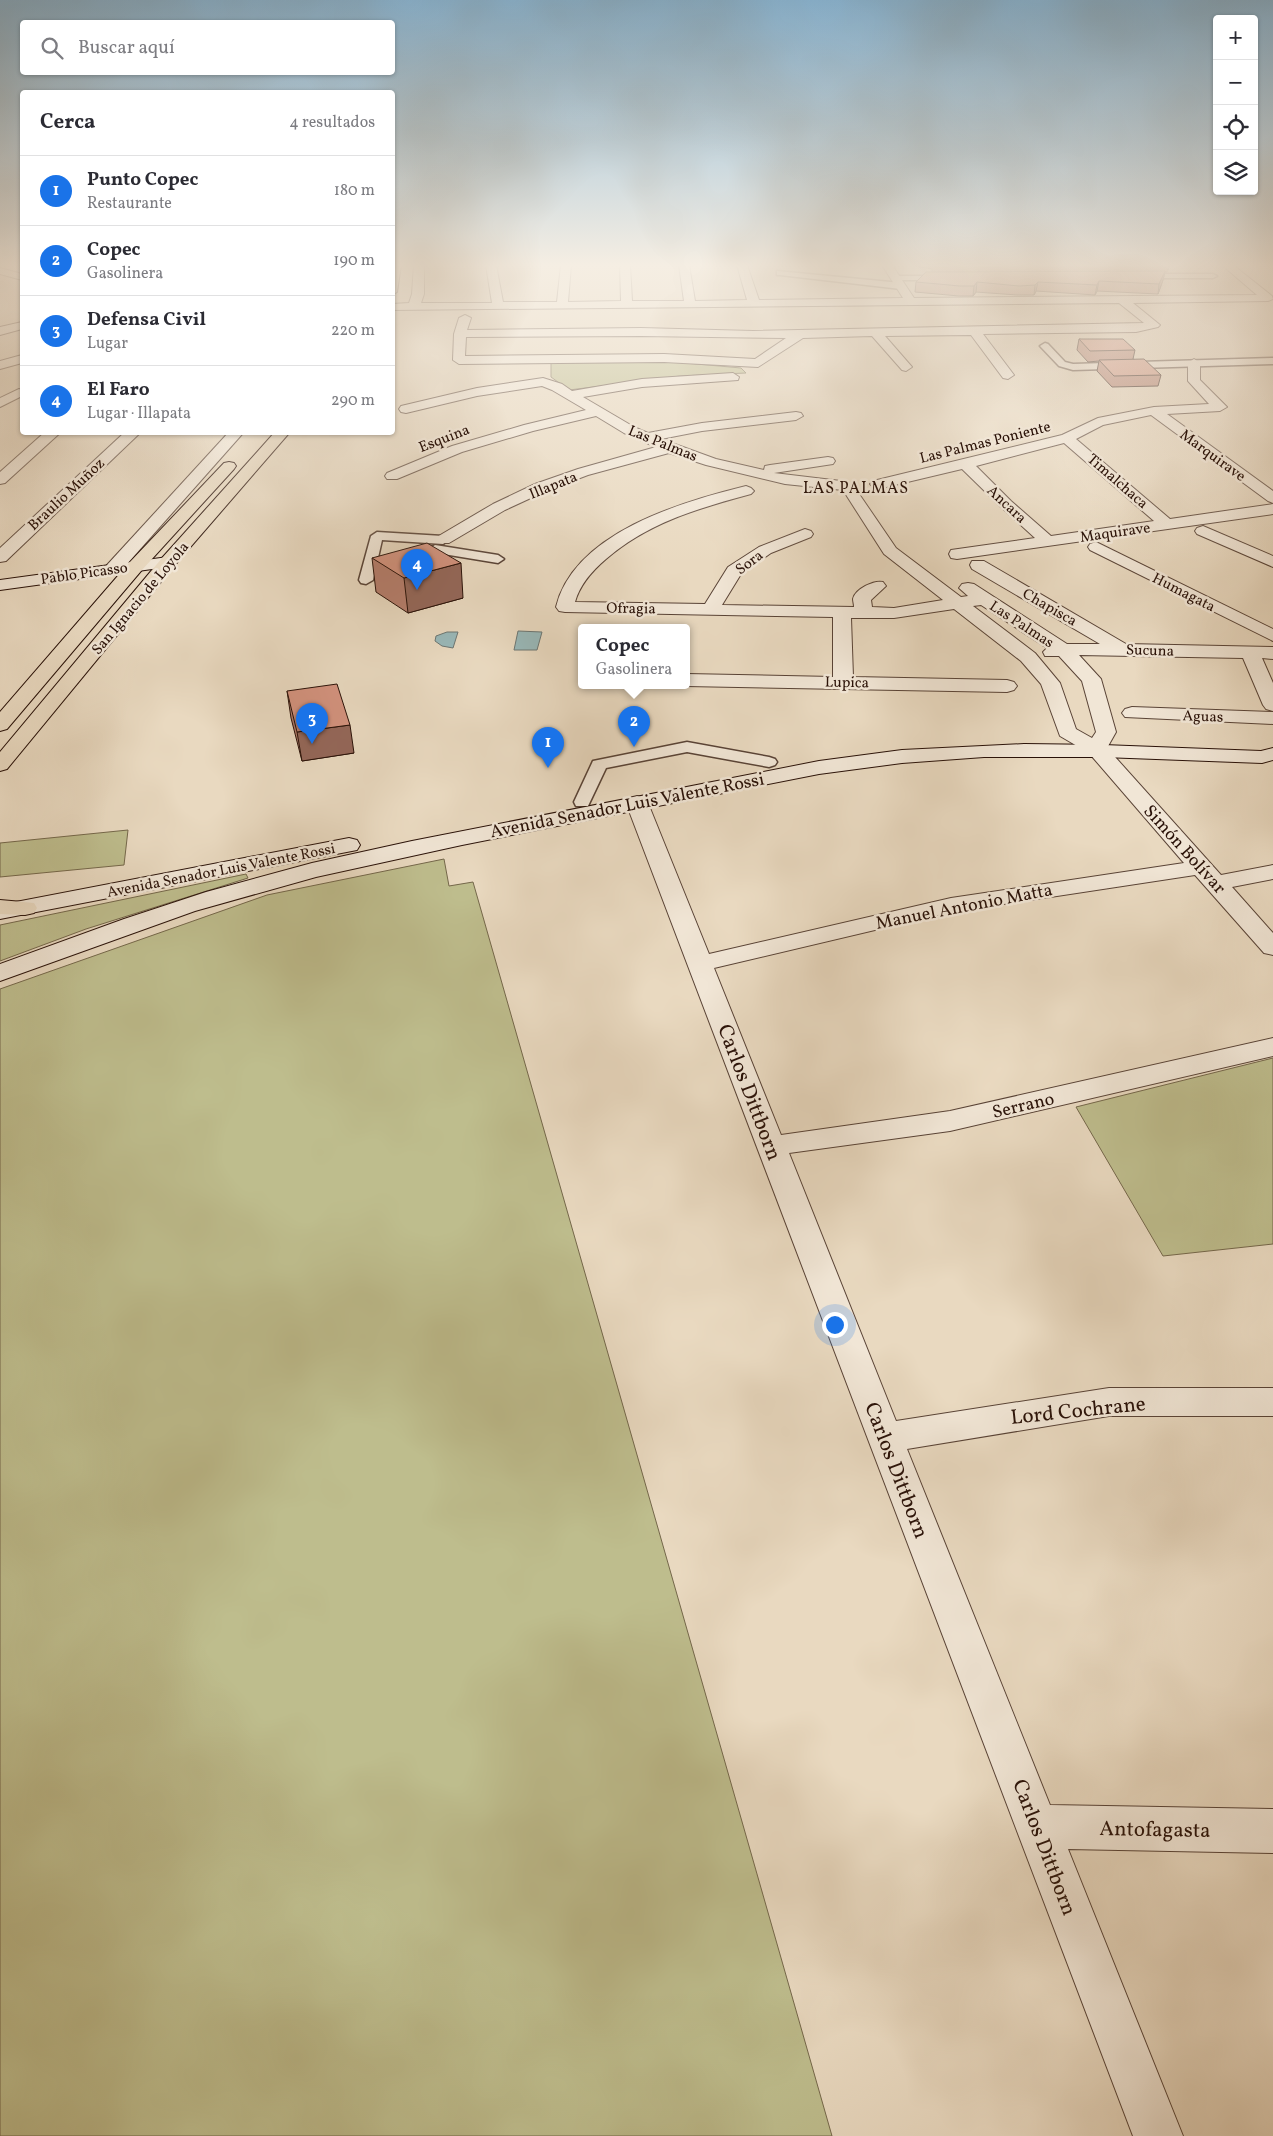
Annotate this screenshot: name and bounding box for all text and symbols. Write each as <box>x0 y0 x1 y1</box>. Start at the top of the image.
map controls <box>1213 15 1258 195</box>
button: + <box>1213 15 1258 60</box>
search box <box>20 20 395 75</box>
icon: search <box>38 34 66 62</box>
text: Buscar aquí <box>78 35 175 61</box>
button: − <box>1213 60 1258 105</box>
button: locate <box>1213 105 1258 150</box>
text: Cerca <box>40 108 95 137</box>
text: 4 resultados <box>289 112 375 134</box>
button: layers <box>1213 150 1258 195</box>
text: Punto Copec <box>87 167 198 193</box>
text: 1 <box>53 180 59 202</box>
text: 180 m <box>334 180 375 202</box>
text: Restaurante <box>87 193 172 215</box>
text: Copec <box>87 237 140 263</box>
text: 2 <box>52 250 60 272</box>
text: 190 m <box>333 250 375 272</box>
text: Gasolinera <box>87 263 163 285</box>
text: Defensa Civil <box>87 307 206 333</box>
text: 3 <box>52 320 60 342</box>
text: 220 m <box>331 320 375 342</box>
text: Lugar <box>87 333 128 355</box>
text: El Faro <box>87 377 150 403</box>
text: 4 <box>51 390 61 412</box>
text: 290 m <box>331 390 375 412</box>
text: Lugar · Illapata <box>87 403 191 425</box>
street label: Las Palmas Poniente <box>918 417 1053 470</box>
street label: Esquina <box>416 420 473 459</box>
street label: Las Palmas <box>625 421 700 468</box>
street label: Marquirave <box>1175 425 1249 487</box>
street label: Timalchaca <box>1082 450 1152 515</box>
street label: Braulio Muñoz <box>24 454 110 536</box>
street label: Illapata <box>526 467 581 506</box>
district label: LAS PALMAS <box>803 478 909 500</box>
street label: Ancara <box>981 481 1030 529</box>
street label: Maquirave <box>1079 518 1152 549</box>
street label: San Ignacio de Loyola <box>88 538 195 660</box>
street label: Sora <box>732 546 768 581</box>
pin: 4 <box>401 549 433 590</box>
street label: Pablo Picasso <box>39 558 129 591</box>
street label: Humagata <box>1148 569 1218 618</box>
street label: Chapisca <box>1018 584 1080 632</box>
street label: Las Palmas <box>985 597 1058 654</box>
street label: Ofragia <box>606 599 656 620</box>
popup <box>578 624 690 689</box>
text: Copec <box>596 633 649 659</box>
street label: Sucuna <box>1125 640 1174 663</box>
text: Gasolinera <box>596 659 672 681</box>
street label: Lupica <box>825 673 869 694</box>
pin: 3 <box>296 703 328 744</box>
pin: 2 <box>618 706 650 747</box>
street label: Aguas <box>1182 706 1224 729</box>
pin: 1 <box>532 727 564 768</box>
street label: Avenida Senador Luis Valente Rossi <box>488 768 766 845</box>
street label: Simón Bolívar <box>1137 800 1231 901</box>
street label: Avenida Senador Luis Valente Rossi <box>105 839 337 904</box>
street label: Manuel Antonio Matta <box>874 878 1055 937</box>
street label: Carlos Dittborn <box>709 1020 788 1165</box>
street label: Serrano <box>990 1087 1057 1126</box>
your location <box>822 1312 848 1338</box>
street label: Lord Cochrane <box>1009 1390 1147 1433</box>
street label: Carlos Dittborn <box>856 1398 935 1543</box>
street label: Carlos Dittborn <box>1004 1775 1083 1920</box>
street label: Antofagasta <box>1099 1815 1211 1846</box>

